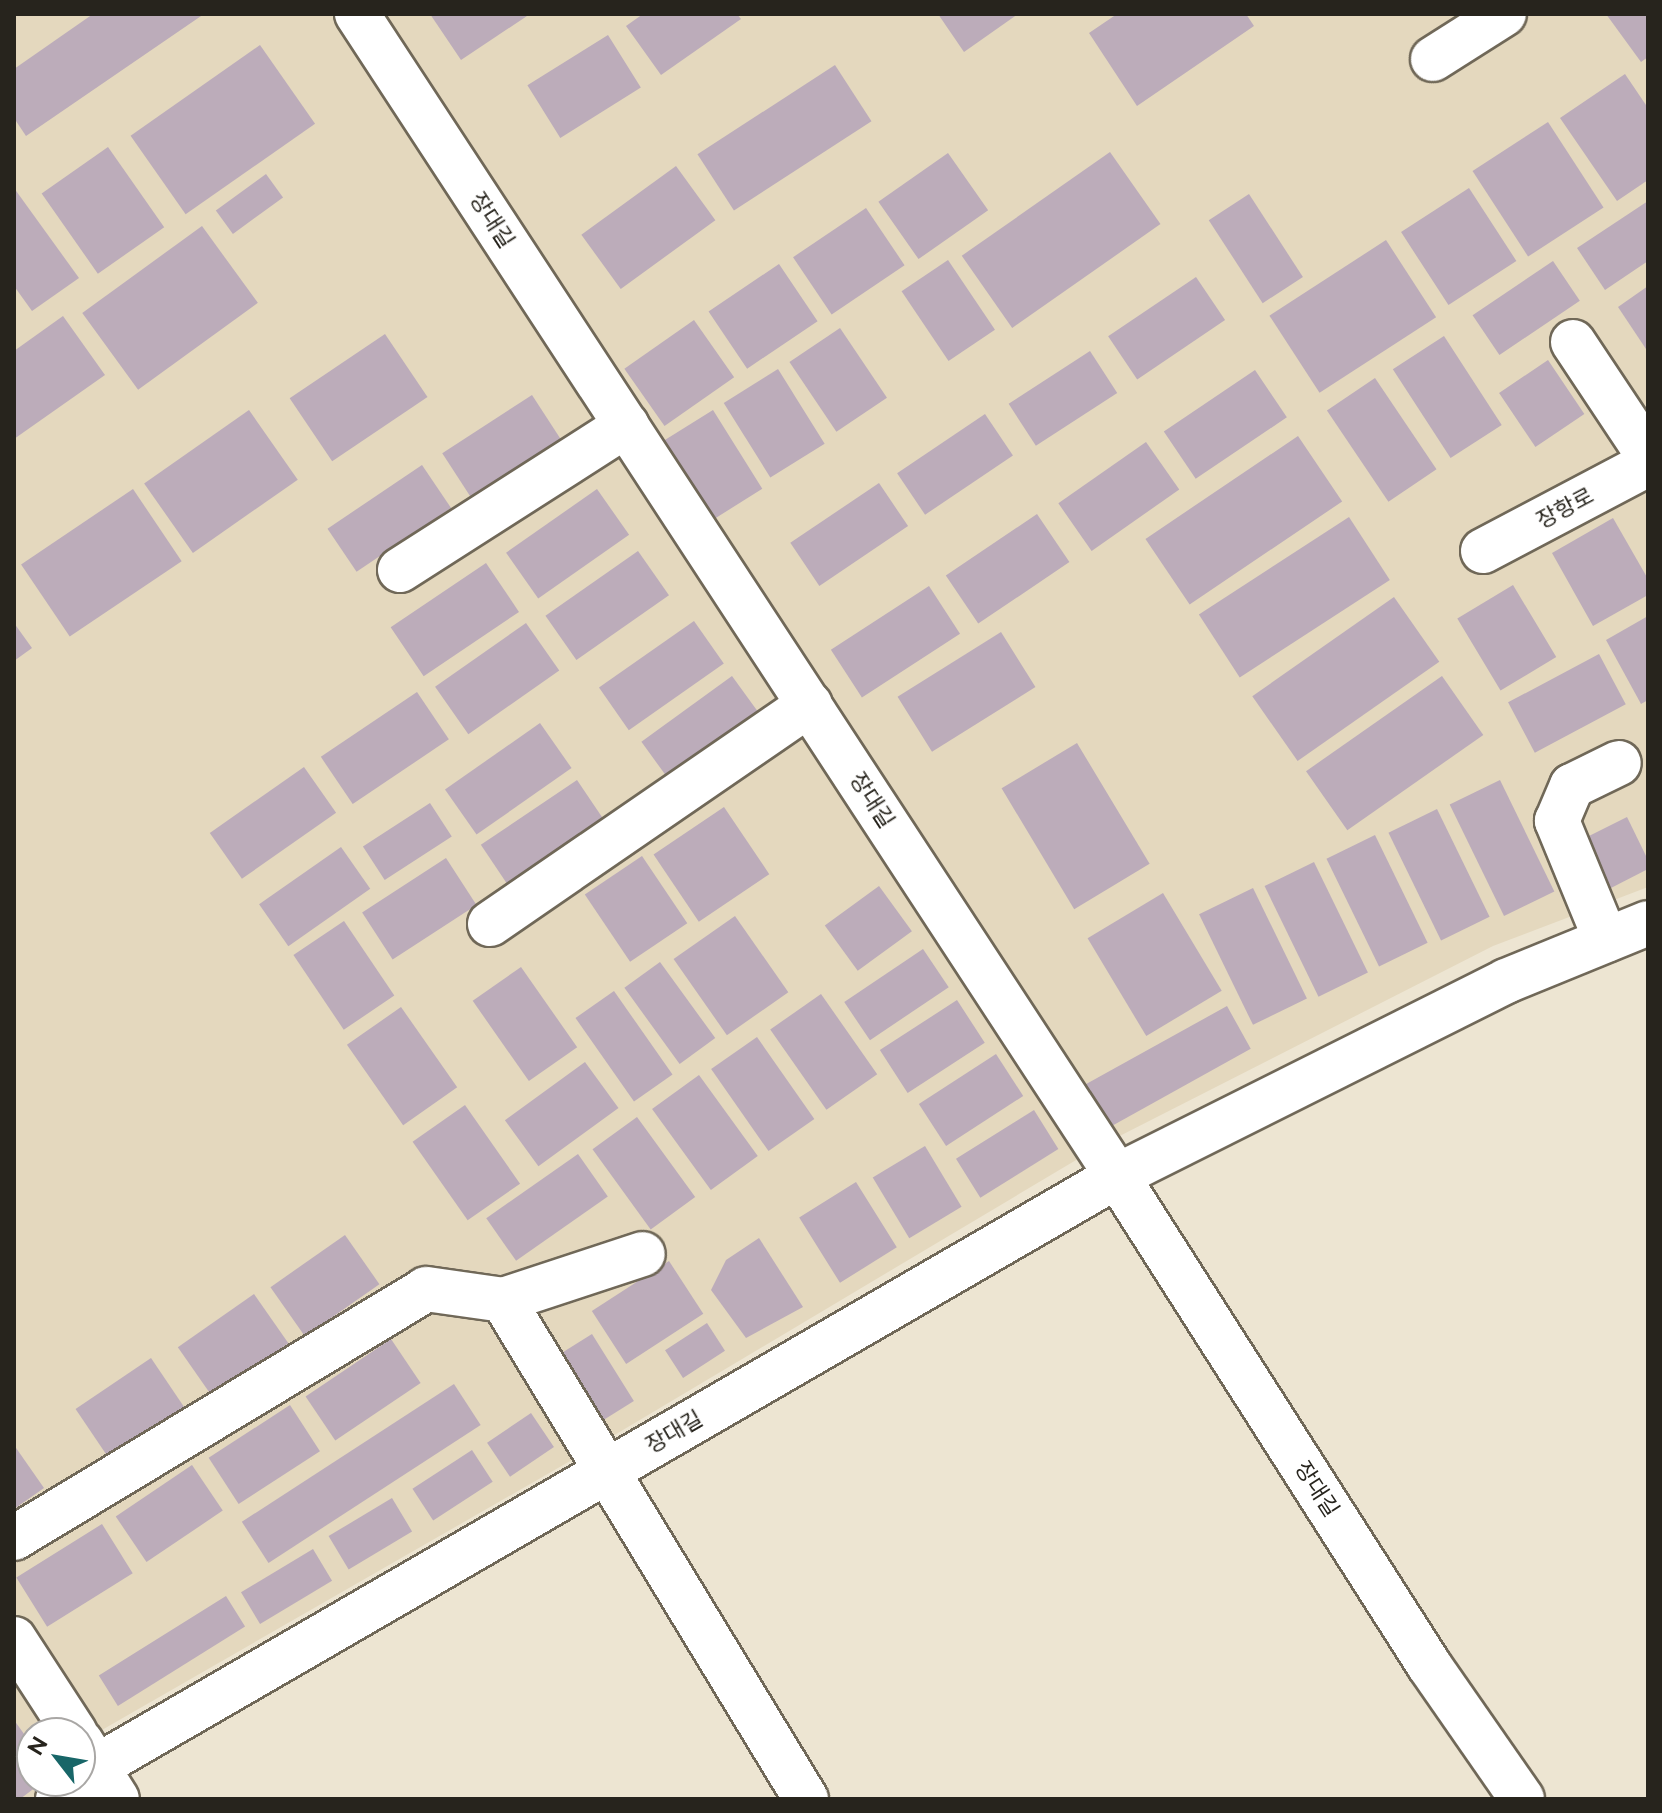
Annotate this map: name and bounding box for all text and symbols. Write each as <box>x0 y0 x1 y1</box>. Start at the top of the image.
street label: 장대길 <box>464 187 520 253</box>
street label: 장항로 <box>1532 482 1598 534</box>
street label: 장대길 <box>844 767 900 833</box>
street label: 장대길 <box>641 1405 707 1459</box>
street label: 장대길 <box>1289 1456 1345 1522</box>
north arrow <box>16 1717 96 1797</box>
text: N <box>22 1732 53 1760</box>

